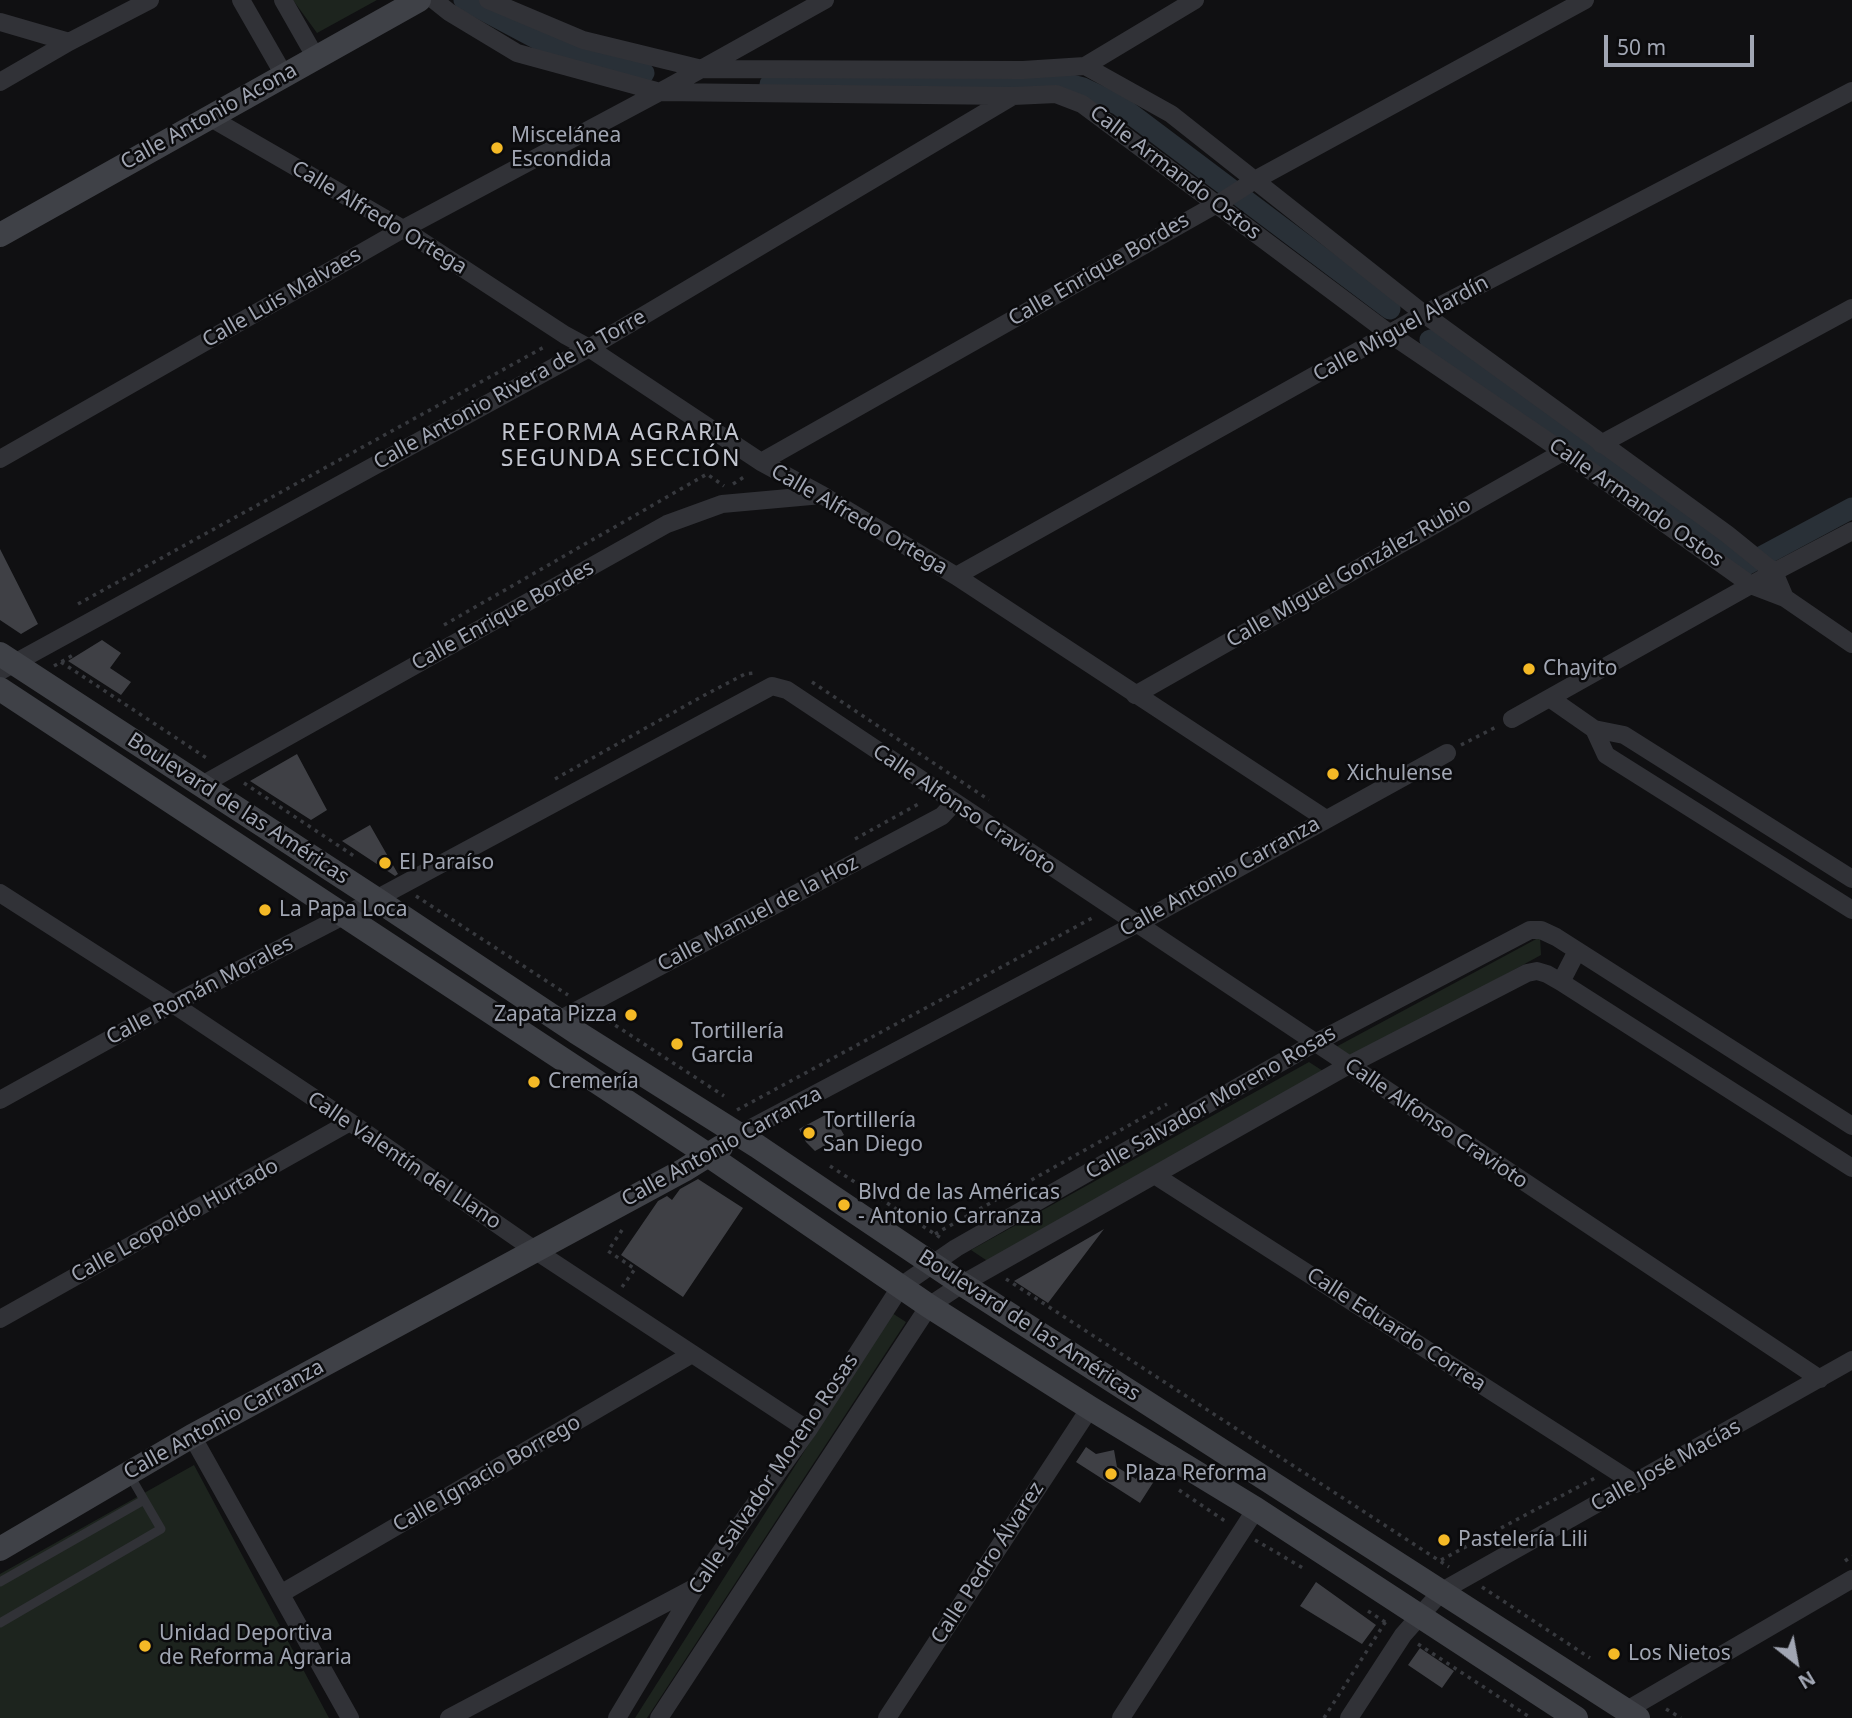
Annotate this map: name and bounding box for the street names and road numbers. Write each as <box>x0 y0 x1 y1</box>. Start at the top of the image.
street label: Calle Antonio Acona <box>117 58 301 176</box>
street label: Calle Armando Ostos <box>1085 100 1265 246</box>
street label: Calle Alfredo Ortega <box>287 156 471 280</box>
street label: Calle Enrique Bordes <box>1004 208 1194 332</box>
street label: Calle Luis Malvaes <box>198 242 366 354</box>
street label: Calle Miguel Alardín <box>1309 270 1493 388</box>
street label: Calle Antonio Rivera de la Torre <box>369 304 651 476</box>
street label: Calle Armando Ostos <box>1544 433 1728 573</box>
street label: Calle Alfredo Ortega <box>766 459 952 581</box>
street label: Calle Miguel González Rubio <box>1222 492 1476 654</box>
street label: Calle Enrique Bordes <box>407 555 599 677</box>
street label: Boulevard de las Américas <box>122 728 354 890</box>
street label: Calle Alfonso Cravioto <box>868 739 1060 881</box>
street label: Calle Antonio Carranza <box>1116 811 1324 943</box>
street label: Calle Manuel de la Hoz <box>653 850 863 978</box>
street label: Calle Román Morales <box>102 931 298 1051</box>
street label: Calle Salvador Moreno Rosas <box>1081 1021 1341 1185</box>
street label: Calle Alfonso Cravioto <box>1340 1053 1532 1195</box>
street label: Calle Antonio Carranza <box>618 1081 826 1213</box>
street label: Calle Valentín del Llano <box>302 1087 506 1235</box>
street label: Calle Leopoldo Hurtado <box>67 1153 283 1289</box>
street label: Boulevard de las Américas <box>913 1245 1145 1407</box>
street label: Calle Eduardo Correa <box>1302 1263 1490 1397</box>
street label: Calle Salvador Moreno Rosas <box>684 1349 864 1599</box>
street label: Calle Antonio Carranza <box>120 1354 328 1486</box>
street label: Calle Ignacio Borrego <box>389 1410 585 1538</box>
street label: Calle José Macías <box>1587 1414 1745 1518</box>
street label: Calle Pedro Álvarez <box>926 1477 1050 1649</box>

